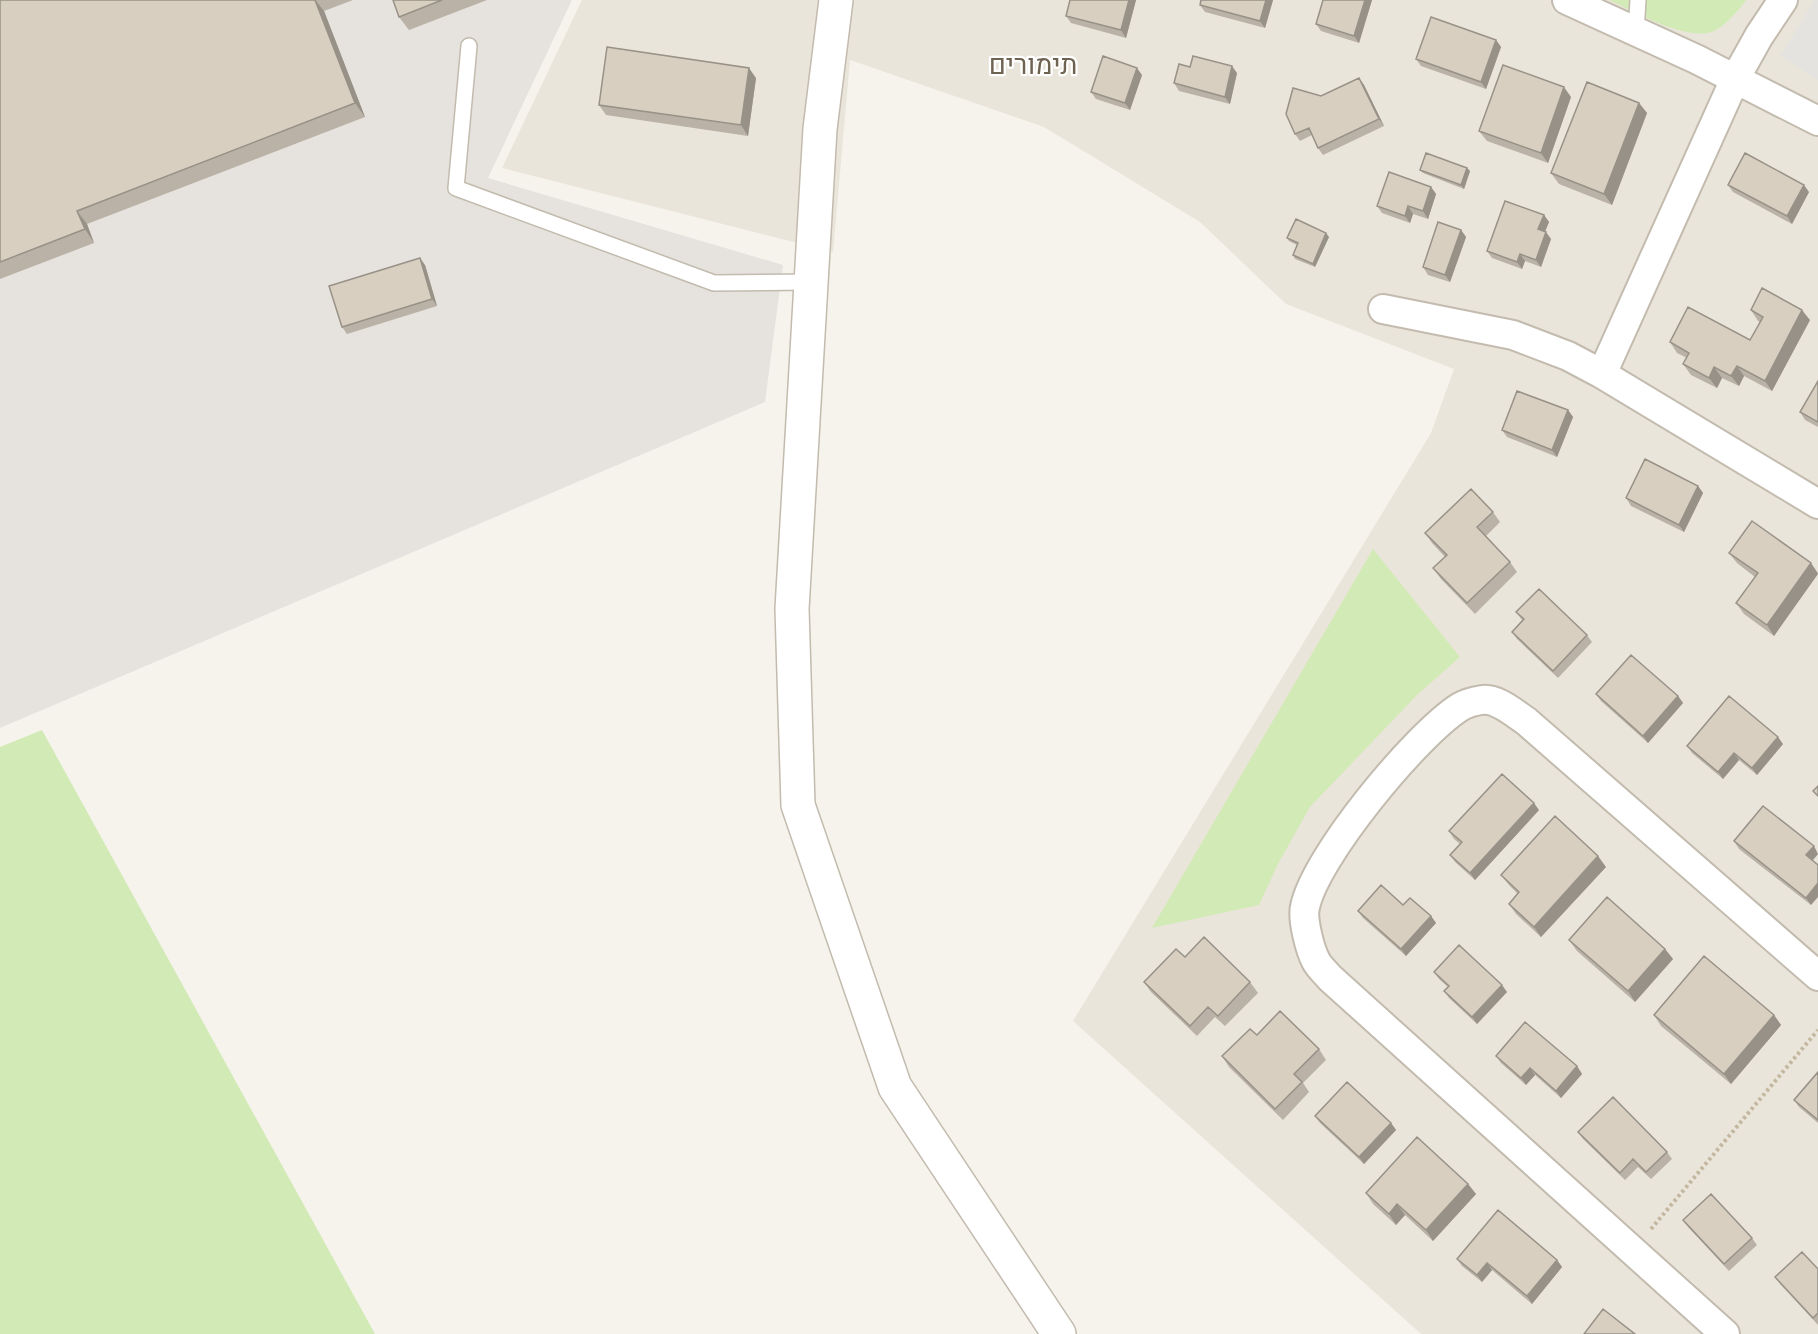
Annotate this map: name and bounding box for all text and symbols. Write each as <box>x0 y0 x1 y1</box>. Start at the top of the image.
district label: תימורים <box>989 45 1077 84</box>

